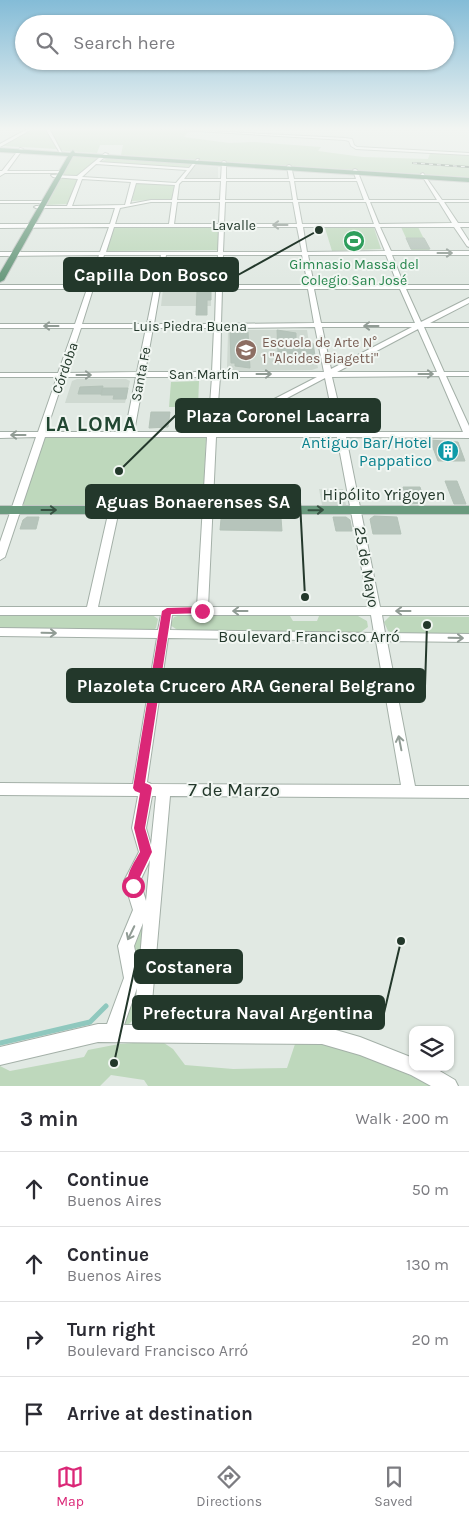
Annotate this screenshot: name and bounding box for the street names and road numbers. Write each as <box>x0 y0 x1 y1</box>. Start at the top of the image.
street label: Lavalle <box>212 217 256 234</box>
street label: Luis Piedra Buena <box>133 318 247 335</box>
street label: Córdoba <box>48 340 82 396</box>
street label: Santa Fe <box>127 345 155 403</box>
street label: San Martín <box>169 366 239 383</box>
street label: Hipólito Yrigoyen <box>323 485 445 504</box>
street label: 25 de Mayo <box>351 525 383 609</box>
street label: Boulevard Francisco Arró <box>218 627 400 646</box>
street label: 7 de Marzo <box>188 779 280 801</box>

